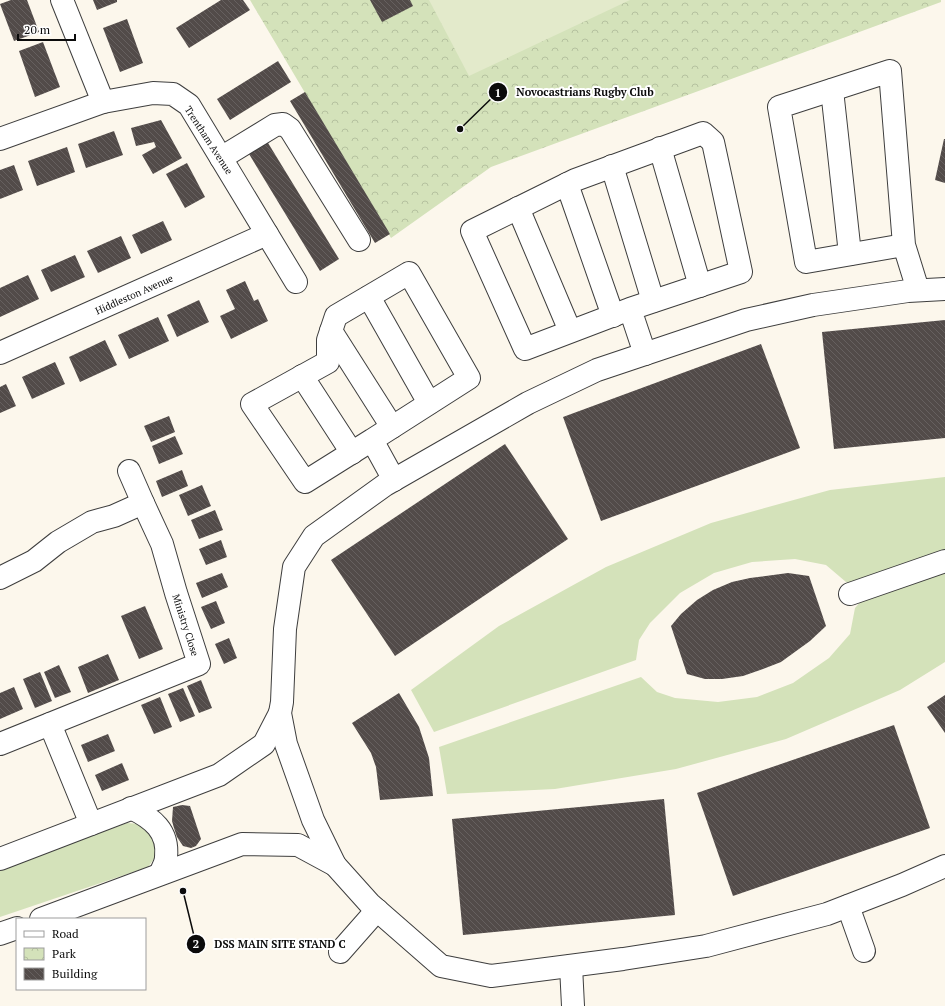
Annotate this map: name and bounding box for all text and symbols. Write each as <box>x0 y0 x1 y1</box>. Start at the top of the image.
scale bar <box>18 16 75 42</box>
text: 20 m <box>24 22 51 37</box>
callout: Novocastrians Rugby Club <box>488 81 661 104</box>
text: 1 <box>495 85 501 100</box>
text: Novocastrians Rugby Club <box>516 85 654 99</box>
street label: Trentham Avenue <box>182 104 236 177</box>
street label: Hiddleston Avenue <box>93 271 175 317</box>
street label: Ministry Close <box>169 592 202 658</box>
legend <box>16 918 146 990</box>
text: Road <box>52 926 79 941</box>
callout: DSS MAIN SITE STAND C <box>186 932 353 955</box>
text: 2 <box>193 936 200 951</box>
text: DSS MAIN SITE STAND C <box>214 937 346 951</box>
text: Park <box>52 946 77 961</box>
text: Building <box>52 966 98 981</box>

